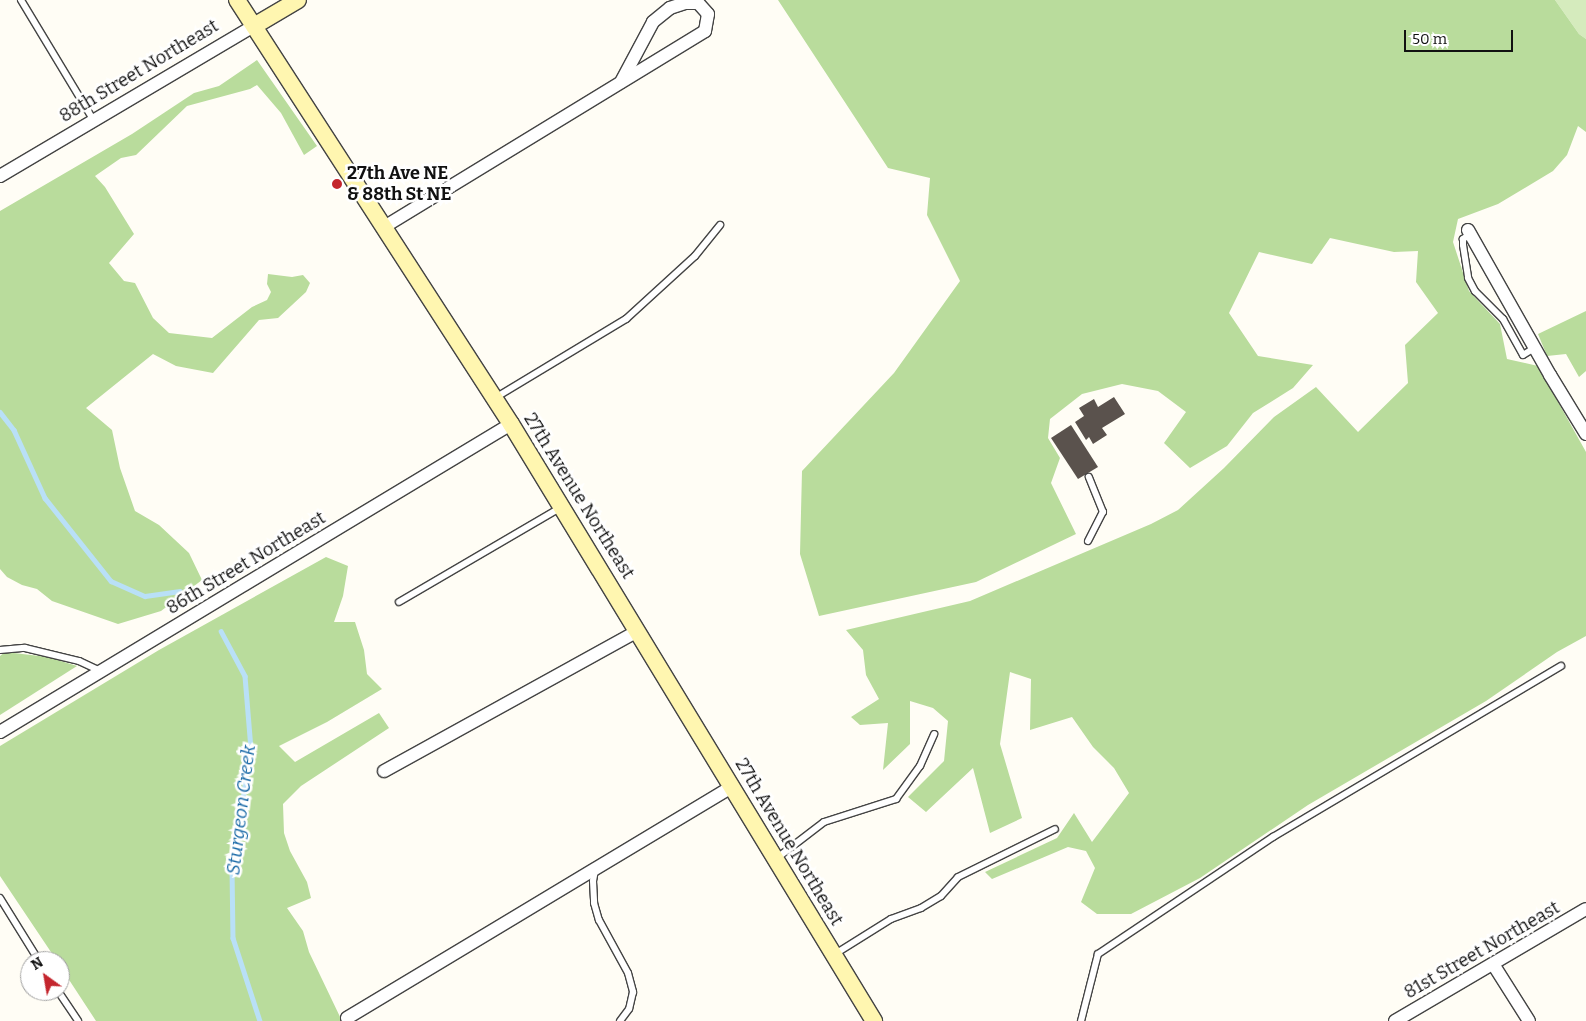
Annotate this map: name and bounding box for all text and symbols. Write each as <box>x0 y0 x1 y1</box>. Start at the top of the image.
street label: 88th Street Northeast <box>56 15 222 127</box>
scale bar <box>1406 20 1515 52</box>
text: 50 m <box>1412 30 1447 48</box>
place label: 27th Ave NE & 88th St NE <box>347 163 451 205</box>
marker: 27th Ave NE & 88th St NE <box>331 178 343 190</box>
street label: 27th Avenue Northeast <box>519 409 639 583</box>
street label: 86th Street Northeast <box>163 507 329 619</box>
water label: Sturgeon Creek <box>222 744 260 876</box>
street label: 27th Avenue Northeast <box>730 754 848 930</box>
street label: 81st Street Northeast <box>1400 897 1564 1003</box>
north arrow <box>20 951 70 1001</box>
text: N <box>28 954 46 974</box>

